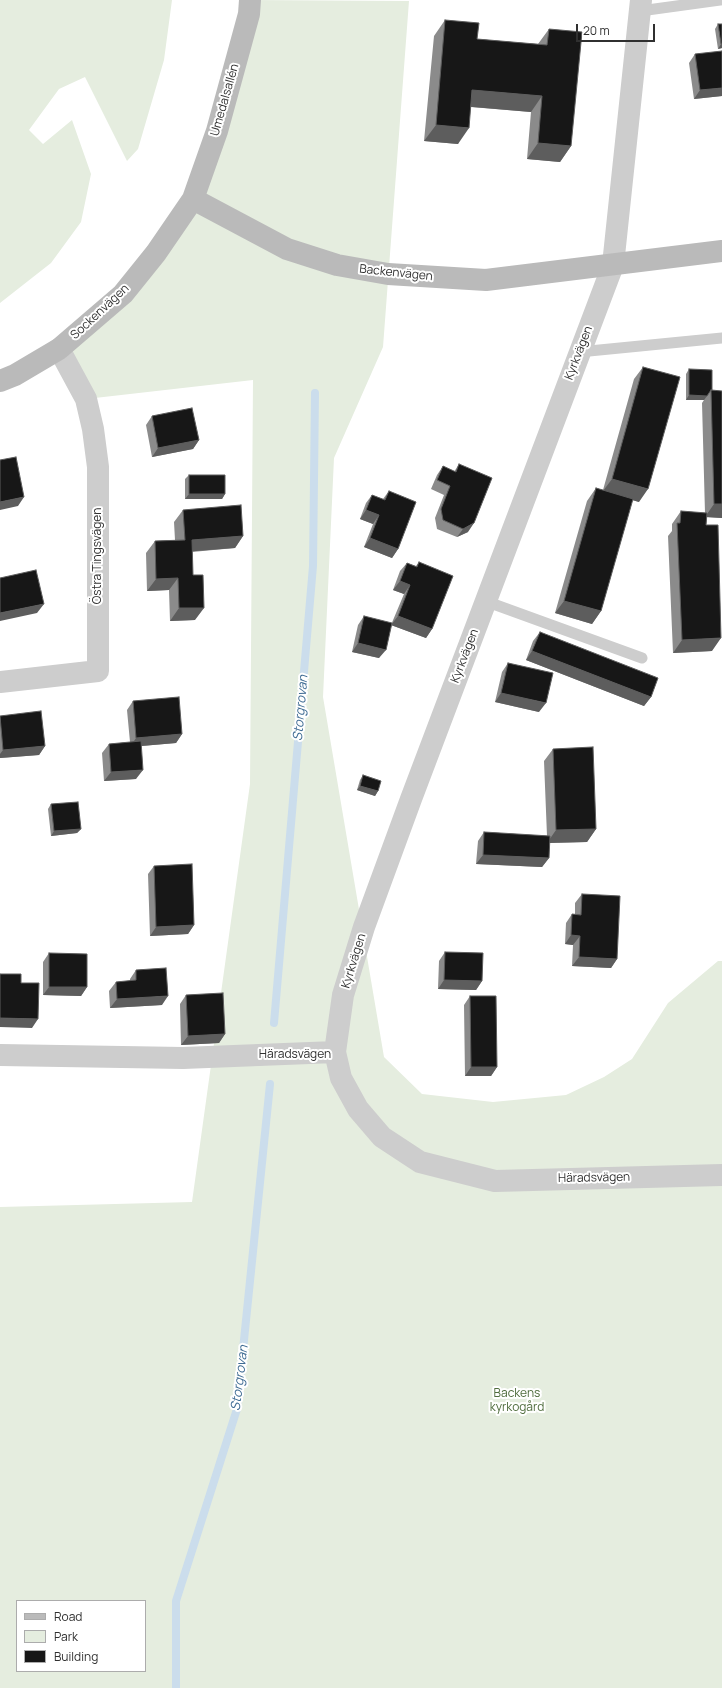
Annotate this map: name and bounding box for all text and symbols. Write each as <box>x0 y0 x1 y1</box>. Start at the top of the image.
scale bar <box>578 16 657 42</box>
text: 20 m <box>583 22 610 39</box>
street label: Umedalsallén <box>208 62 242 138</box>
street label: Backenvägen <box>358 262 434 284</box>
street label: Sockenvägen <box>68 281 132 343</box>
street label: Kyrkvägen <box>562 324 596 382</box>
street label: Östra Tingsvägen <box>91 508 105 604</box>
street label: Kyrkvägen <box>448 627 482 685</box>
water label: Storgrovan <box>290 674 312 742</box>
street label: Kyrkvägen <box>339 932 369 990</box>
street label: Häradsvägen <box>259 1048 331 1062</box>
street label: Häradsvägen <box>558 1170 630 1186</box>
water label: Storgrovan <box>228 1344 252 1412</box>
park label: Backens kyrkogård <box>490 1387 544 1415</box>
legend <box>16 1600 146 1672</box>
text: Road <box>54 1608 82 1625</box>
text: Park <box>54 1628 78 1645</box>
text: Building <box>54 1648 98 1665</box>

